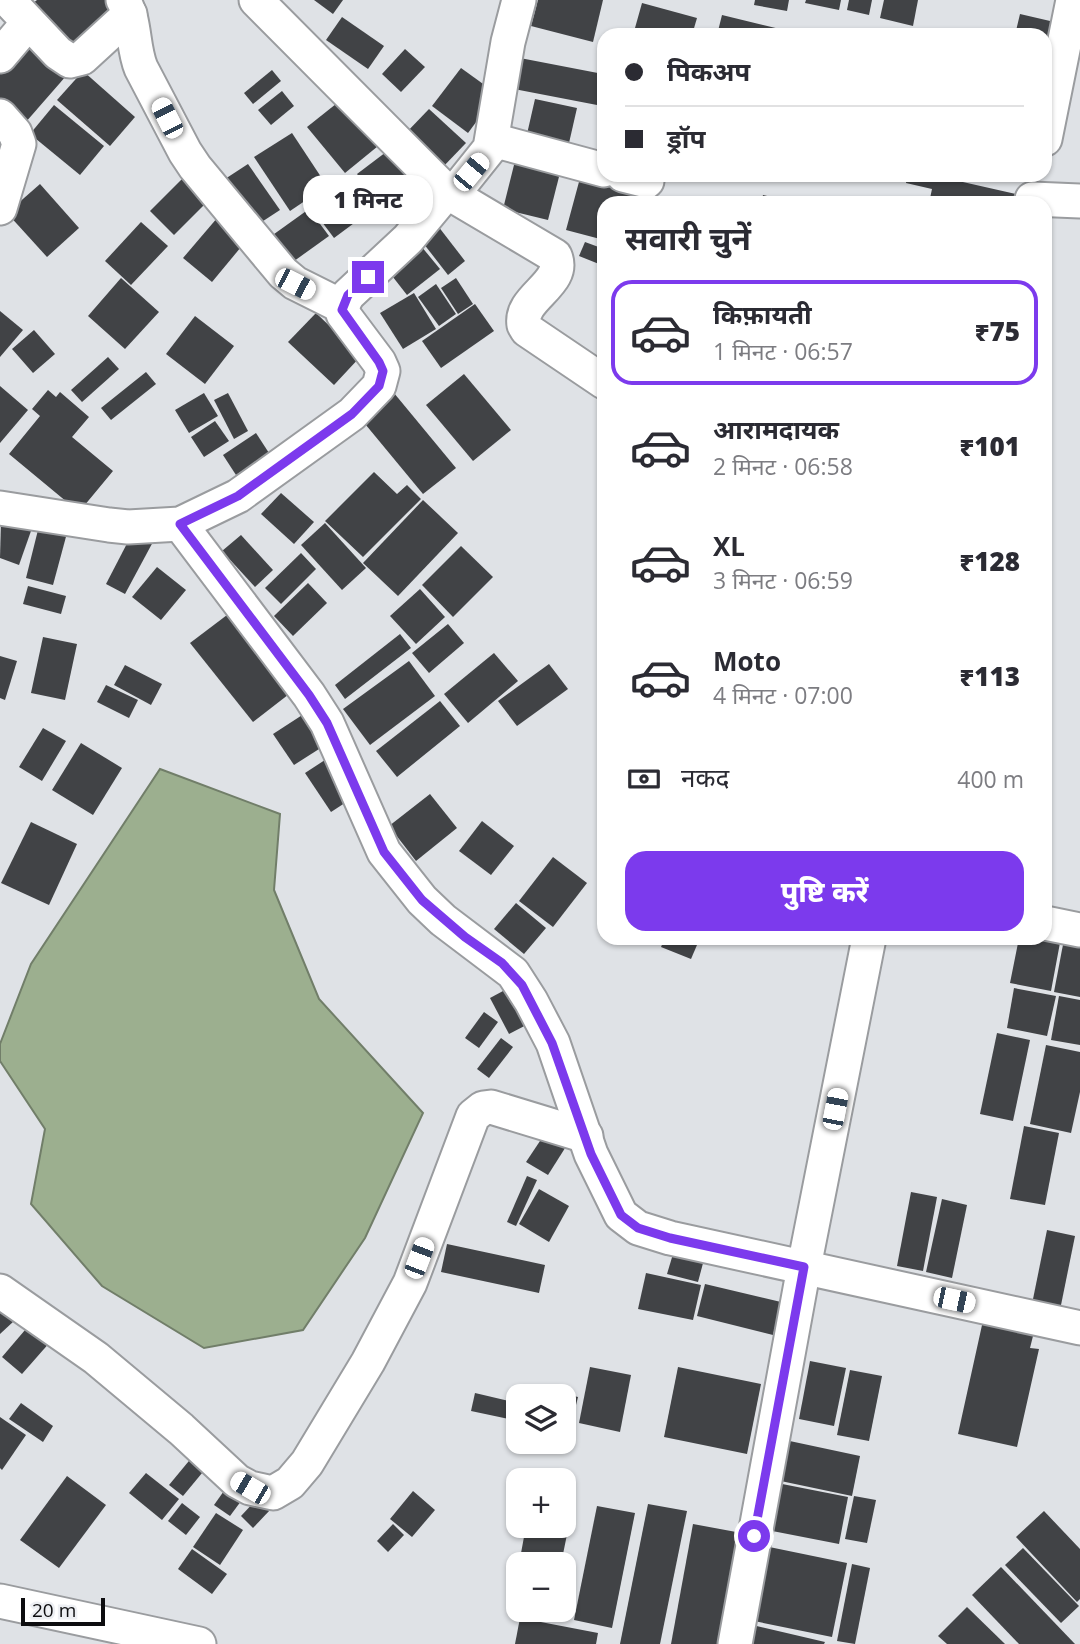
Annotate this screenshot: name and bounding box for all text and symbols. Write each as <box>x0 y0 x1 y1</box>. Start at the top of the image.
text: पिकअप <box>667 53 750 89</box>
car <box>149 95 186 141</box>
text: ड्रॉप <box>667 120 705 156</box>
car <box>450 149 493 195</box>
callout: 1 मिनट <box>303 176 433 224</box>
text: 1 मिनट <box>334 183 402 215</box>
text: सवारी चुनें <box>625 216 751 259</box>
route end <box>352 261 384 293</box>
car <box>272 265 319 303</box>
text: किफ़ायती <box>713 296 812 332</box>
icon: car <box>629 301 692 364</box>
text: ₹75 <box>975 313 1020 349</box>
text: 1 मिनट · 06:57 <box>713 335 853 367</box>
text: आरामदायक <box>713 411 839 447</box>
icon: car <box>629 416 692 479</box>
text: ₹101 <box>959 428 1020 464</box>
text: 2 मिनट · 06:58 <box>713 450 853 482</box>
text: XL <box>713 528 745 564</box>
icon: car <box>629 531 692 594</box>
text: ₹128 <box>959 543 1020 579</box>
text: 3 मिनट · 06:59 <box>713 564 853 596</box>
text: Moto <box>713 643 781 679</box>
icon: car <box>629 646 692 709</box>
text: ₹113 <box>959 658 1020 694</box>
text: 4 मिनट · 07:00 <box>713 679 853 711</box>
text: नकद <box>681 759 729 795</box>
icon: cash <box>625 760 663 798</box>
text: 400 m <box>957 763 1024 795</box>
button: पुष्टि करें <box>625 851 1024 931</box>
car <box>821 1086 850 1132</box>
car <box>402 1235 437 1281</box>
car <box>932 1285 977 1315</box>
map controls <box>506 1384 576 1622</box>
button: layers <box>506 1384 576 1454</box>
car <box>227 1468 274 1508</box>
button: + <box>506 1468 576 1538</box>
route start <box>738 1520 770 1552</box>
button: − <box>506 1552 576 1622</box>
scale bar <box>21 1595 105 1627</box>
text: 20 m <box>32 1597 76 1623</box>

